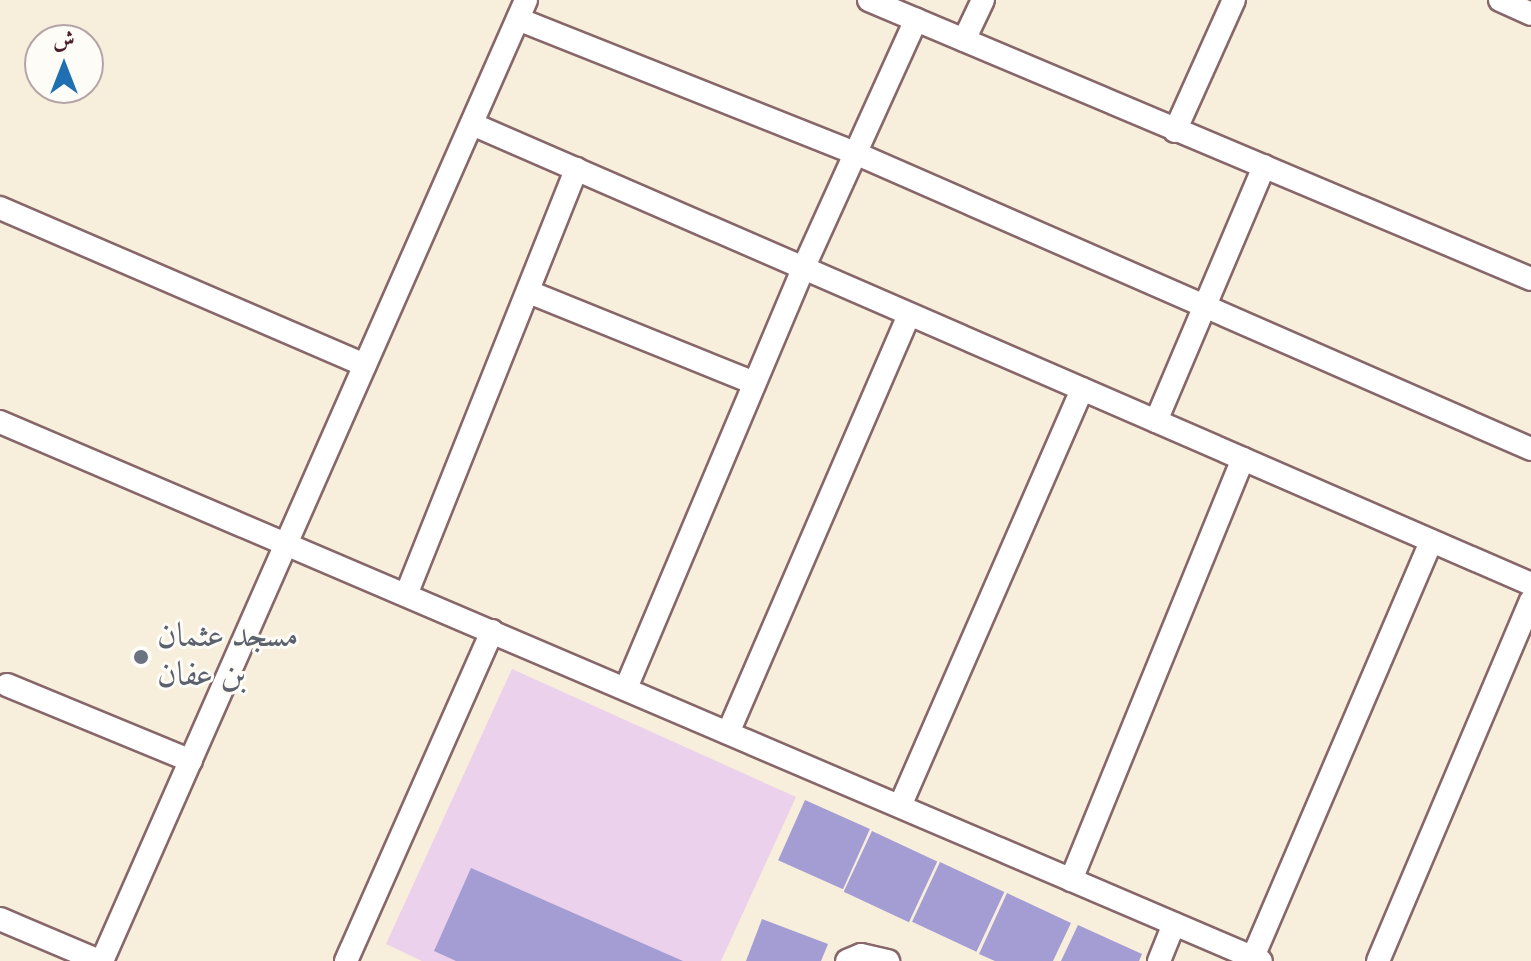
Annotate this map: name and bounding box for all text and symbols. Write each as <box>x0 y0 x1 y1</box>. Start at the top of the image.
north arrow <box>24 24 104 104</box>
text: ش <box>53 26 75 58</box>
place label: مسجد عثمان بن عفان <box>157 617 298 696</box>
marker: مسجد عثمان بن عفان <box>132 648 150 666</box>

